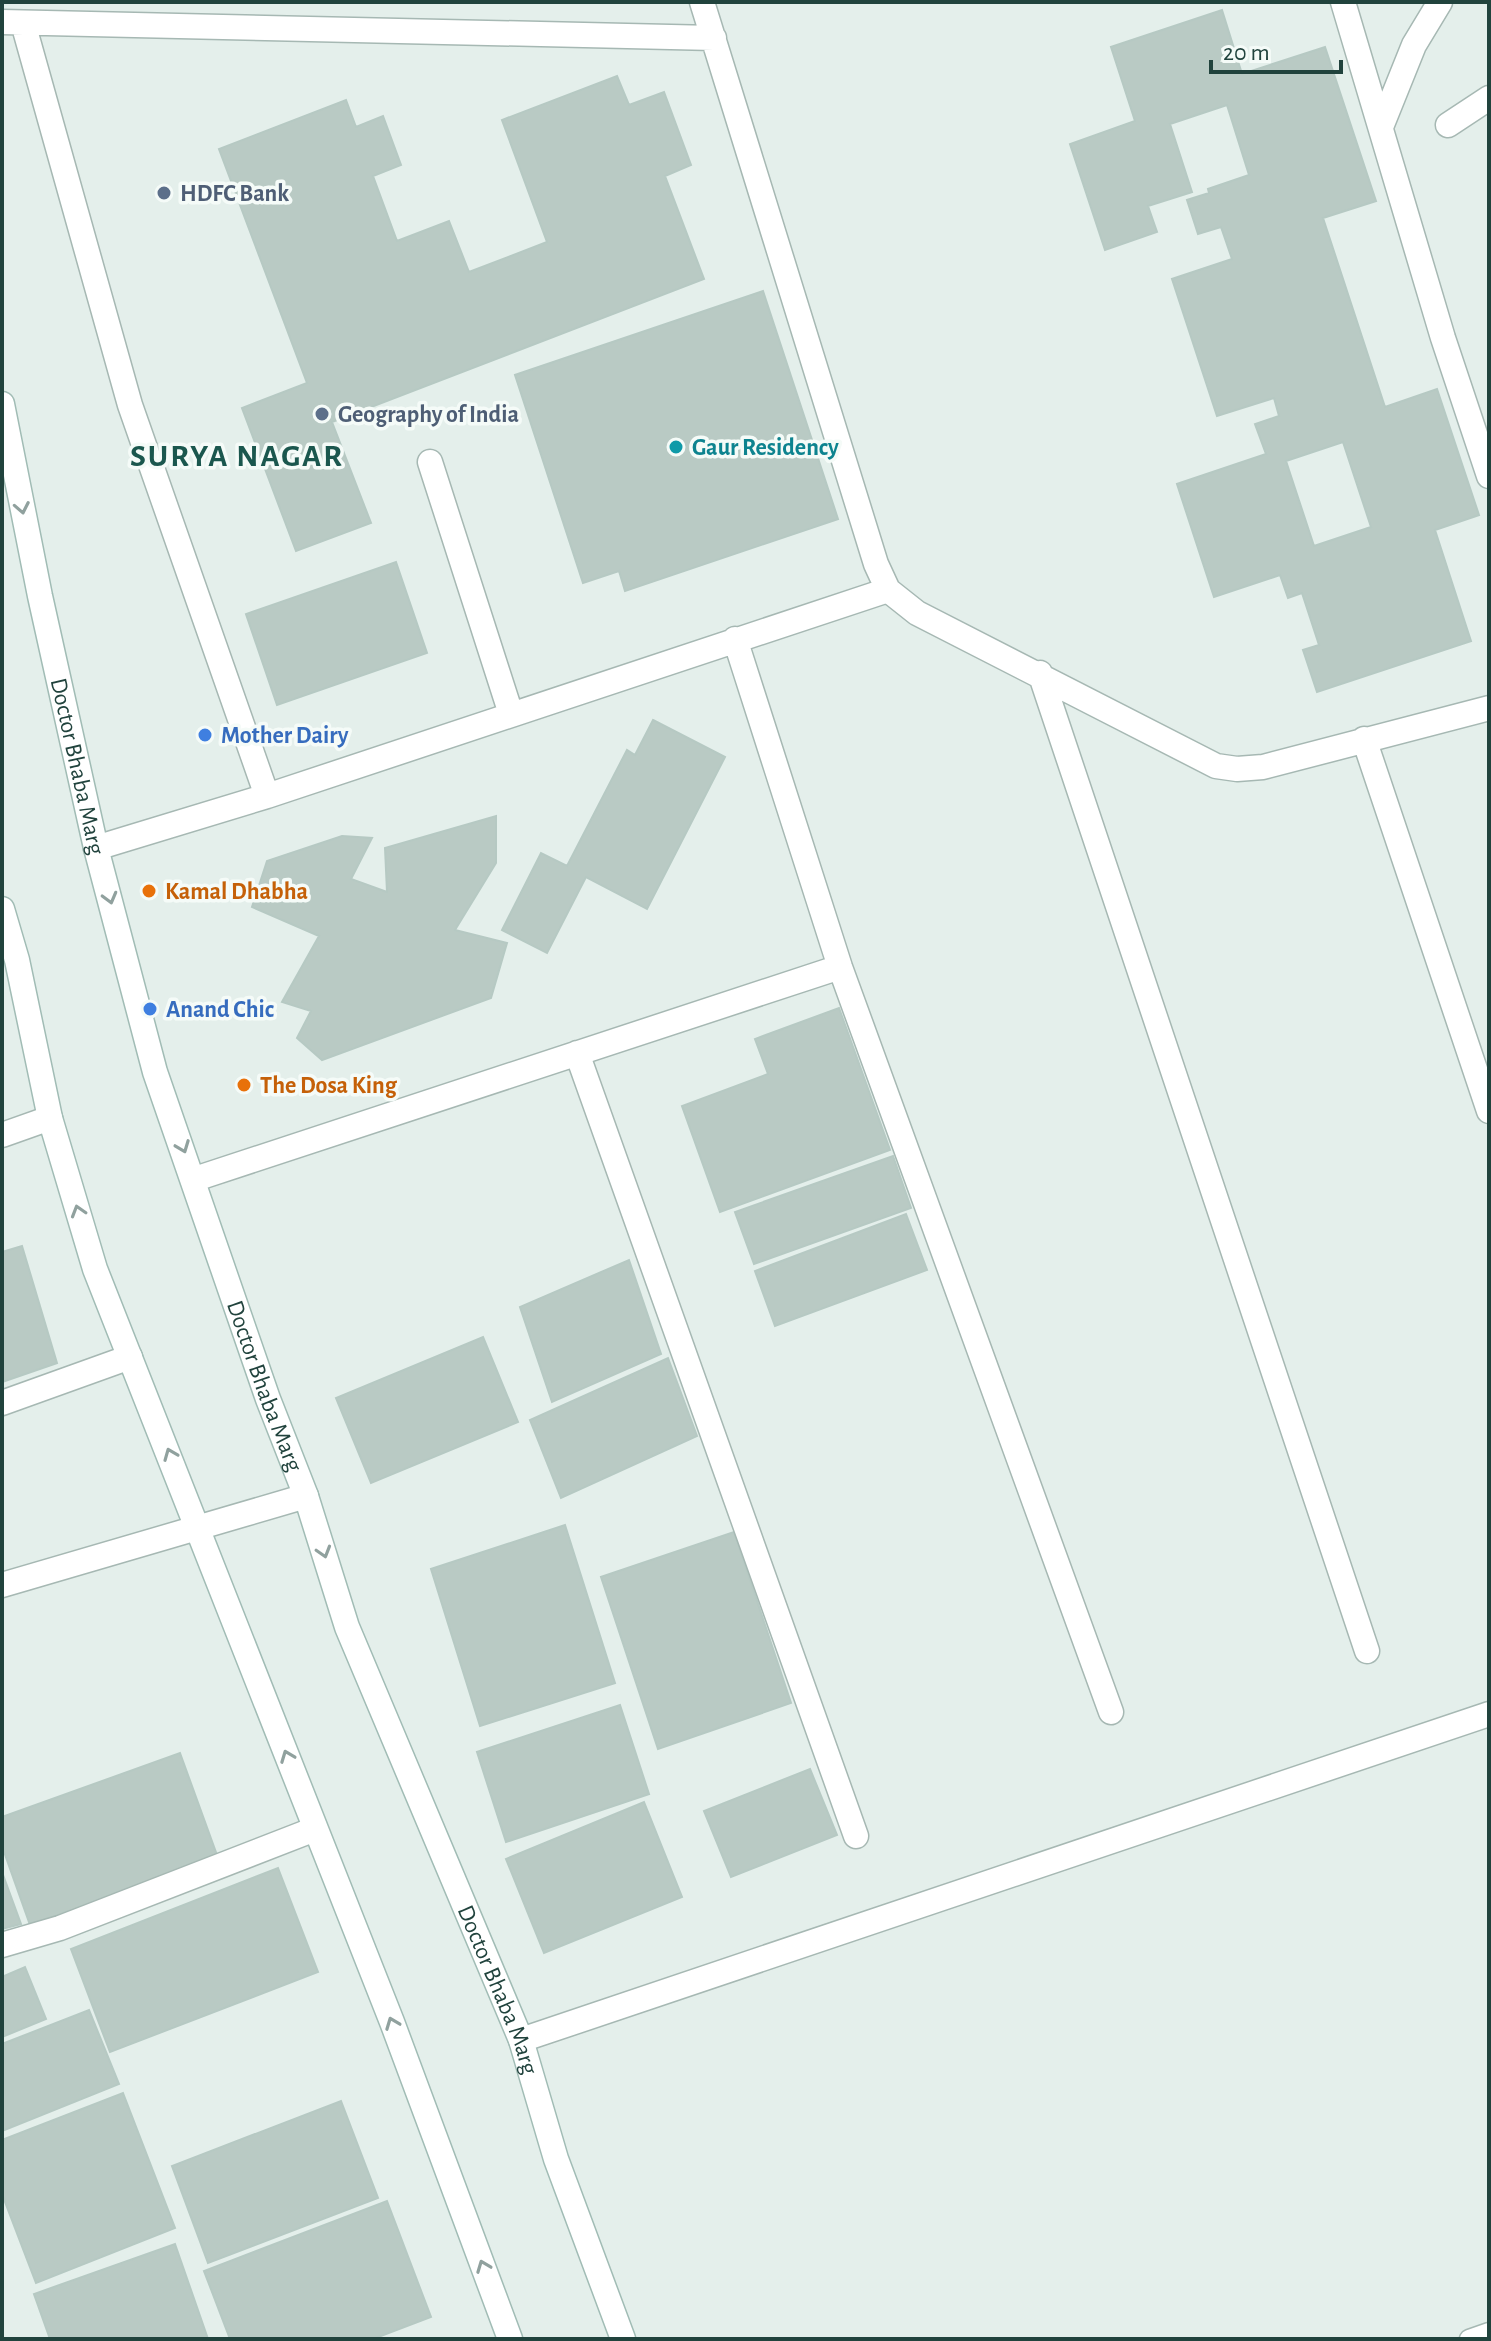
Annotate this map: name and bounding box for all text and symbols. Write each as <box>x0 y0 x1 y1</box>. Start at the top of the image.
scale bar <box>1211 24 1341 74</box>
text: 20 m <box>1223 41 1270 65</box>
place label: HDFC Bank <box>180 182 289 206</box>
marker: HDFC Bank <box>155 184 173 202</box>
place label: Geography of India <box>338 403 519 427</box>
marker: Geography of India <box>313 405 331 423</box>
place label: Gaur Residency <box>692 436 839 460</box>
marker: Gaur Residency <box>667 438 685 456</box>
district label: SURYA NAGAR <box>130 440 344 472</box>
one-way arrow <box>13 501 30 515</box>
street label: Doctor Bhaba Marg <box>46 676 108 858</box>
place label: Mother Dairy <box>221 724 349 748</box>
marker: Mother Dairy <box>196 726 214 744</box>
place label: Kamal Dhabha <box>165 880 308 904</box>
marker: Kamal Dhabha <box>140 882 158 900</box>
one-way arrow <box>100 891 117 905</box>
place label: Anand Chic <box>166 998 274 1022</box>
marker: Anand Chic <box>141 1000 159 1018</box>
place label: The Dosa King <box>260 1074 398 1098</box>
marker: The Dosa King <box>235 1076 253 1094</box>
one-way arrow <box>173 1140 190 1154</box>
one-way arrow <box>71 1205 87 1218</box>
street label: Doctor Bhaba Marg <box>222 1298 306 1475</box>
one-way arrow <box>163 1448 179 1462</box>
one-way arrow <box>314 1544 330 1558</box>
one-way arrow <box>280 1750 297 1764</box>
street label: Doctor Bhaba Marg <box>453 1902 541 2077</box>
one-way arrow <box>385 2016 402 2030</box>
one-way arrow <box>476 2260 493 2274</box>

